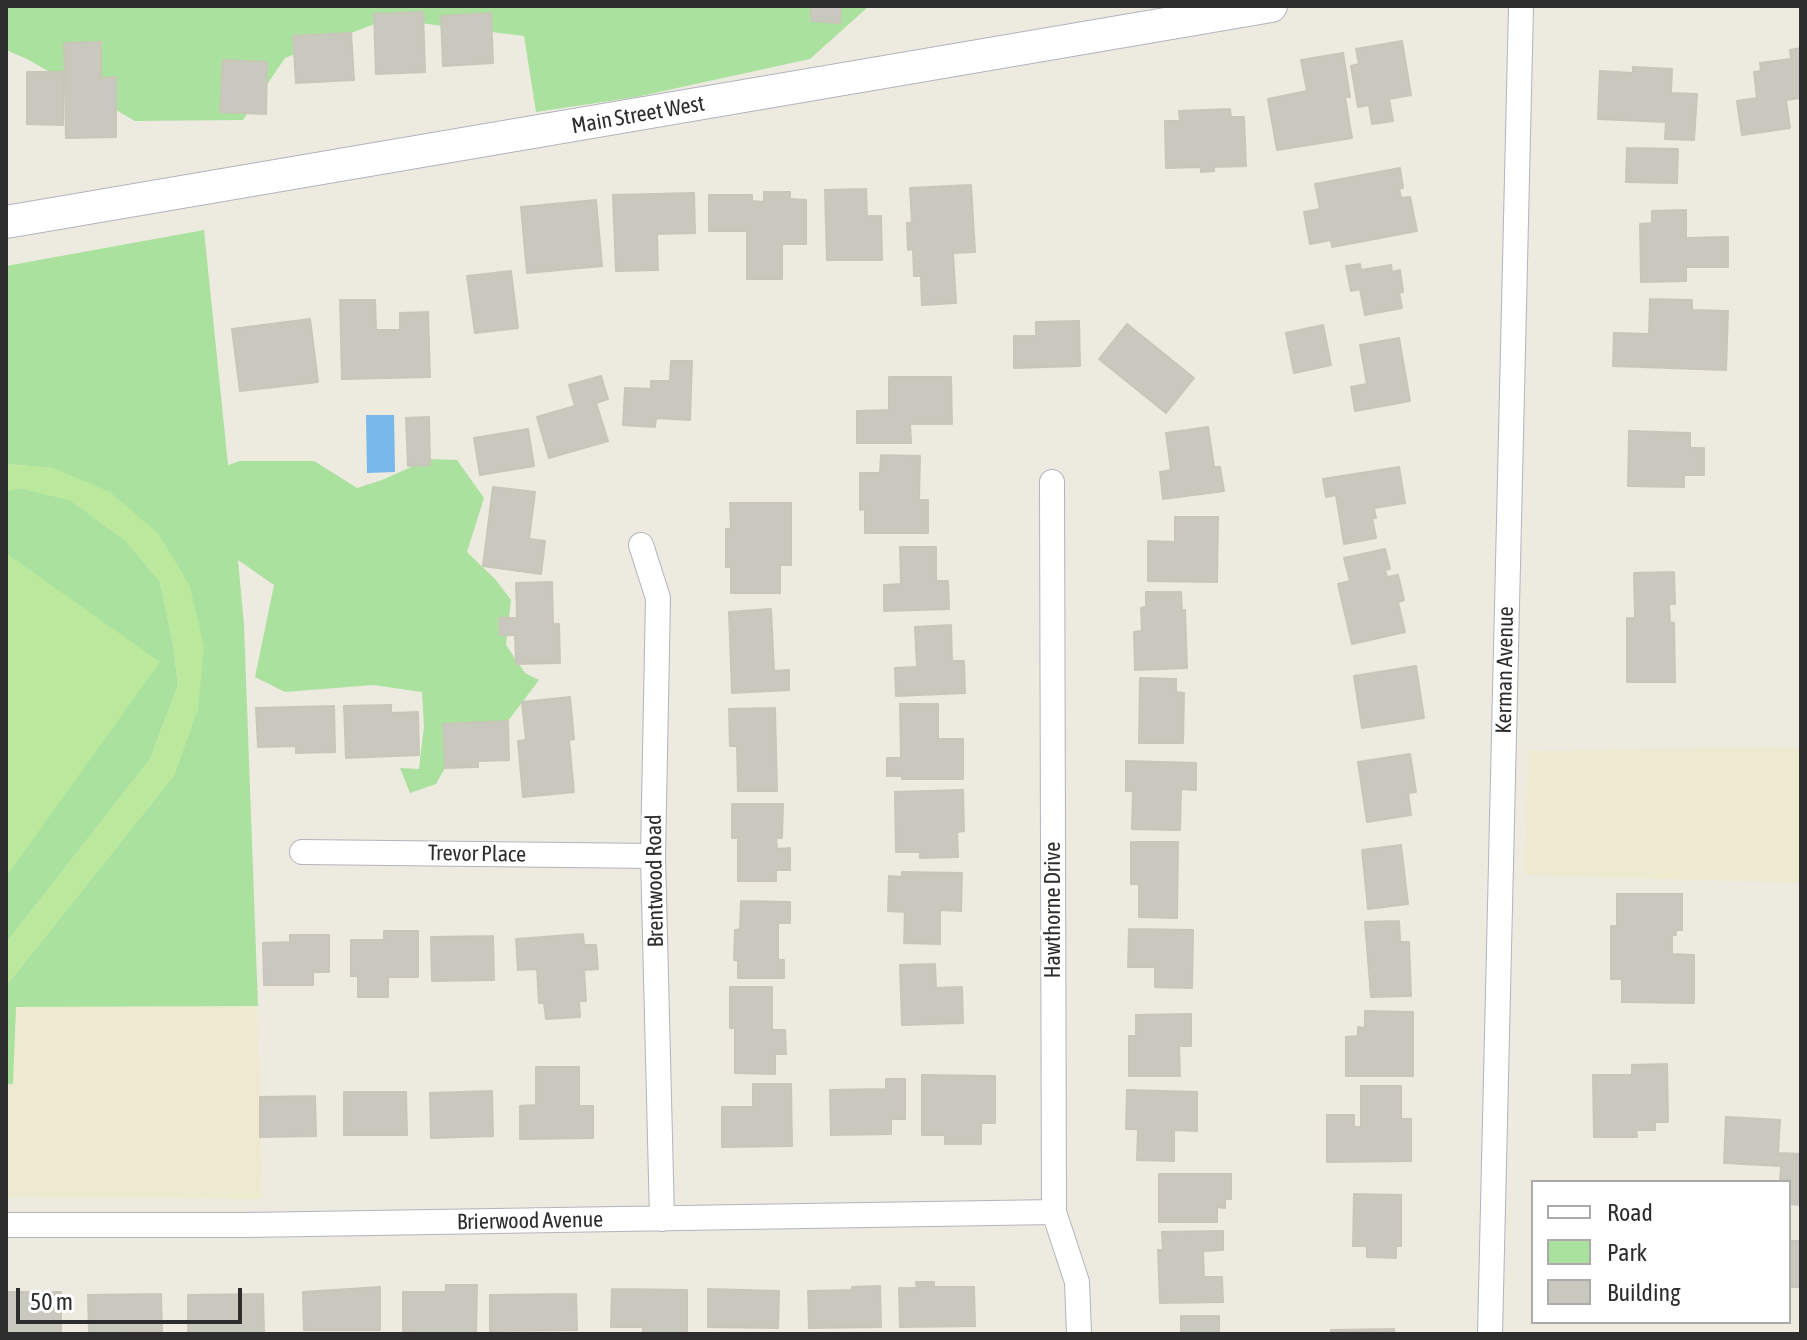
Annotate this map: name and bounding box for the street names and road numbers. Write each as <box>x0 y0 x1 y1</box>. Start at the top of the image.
street label: Main Street West <box>570 90 706 140</box>
street label: Kerman Avenue <box>1491 606 1519 734</box>
street label: Brentwood Road <box>641 814 669 948</box>
street label: Trevor Place <box>428 840 526 868</box>
street label: Hawthorne Drive <box>1040 842 1066 978</box>
street label: Brierwood Avenue <box>457 1207 603 1235</box>

